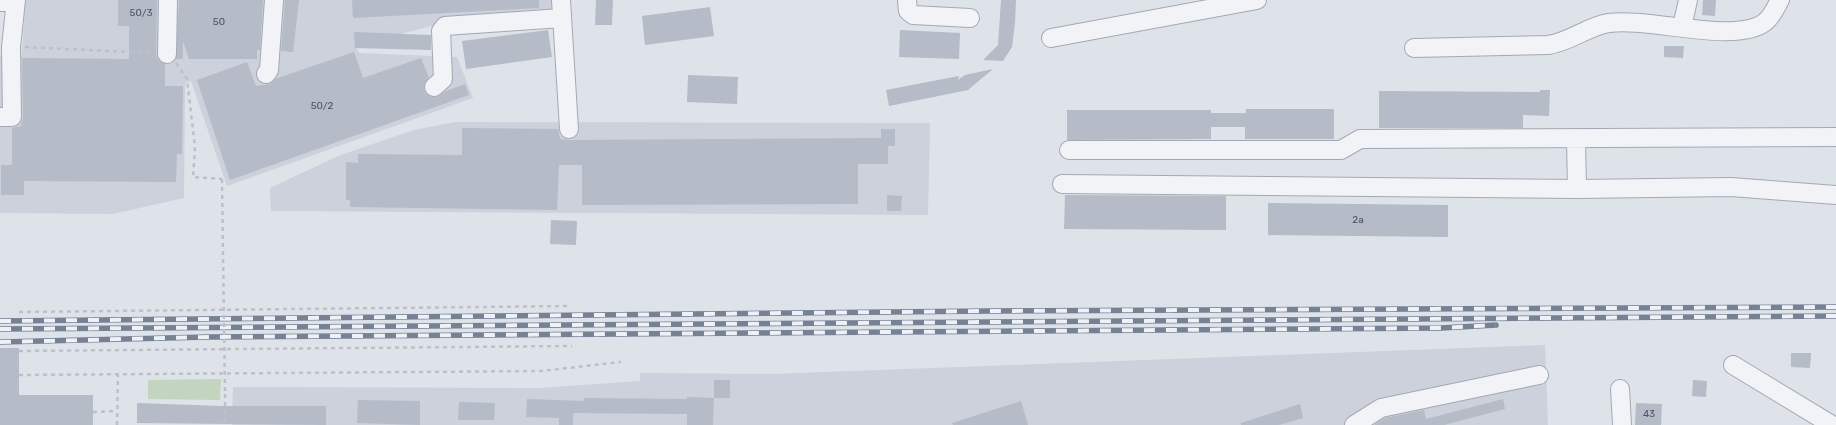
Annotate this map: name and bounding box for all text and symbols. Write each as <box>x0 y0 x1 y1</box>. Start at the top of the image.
house number: 50/3 <box>130 7 152 19</box>
house number: 50 <box>213 16 225 28</box>
house number: 50/2 <box>311 100 333 112</box>
house number: 2а <box>1352 214 1364 226</box>
house number: 43 <box>1643 408 1655 420</box>

